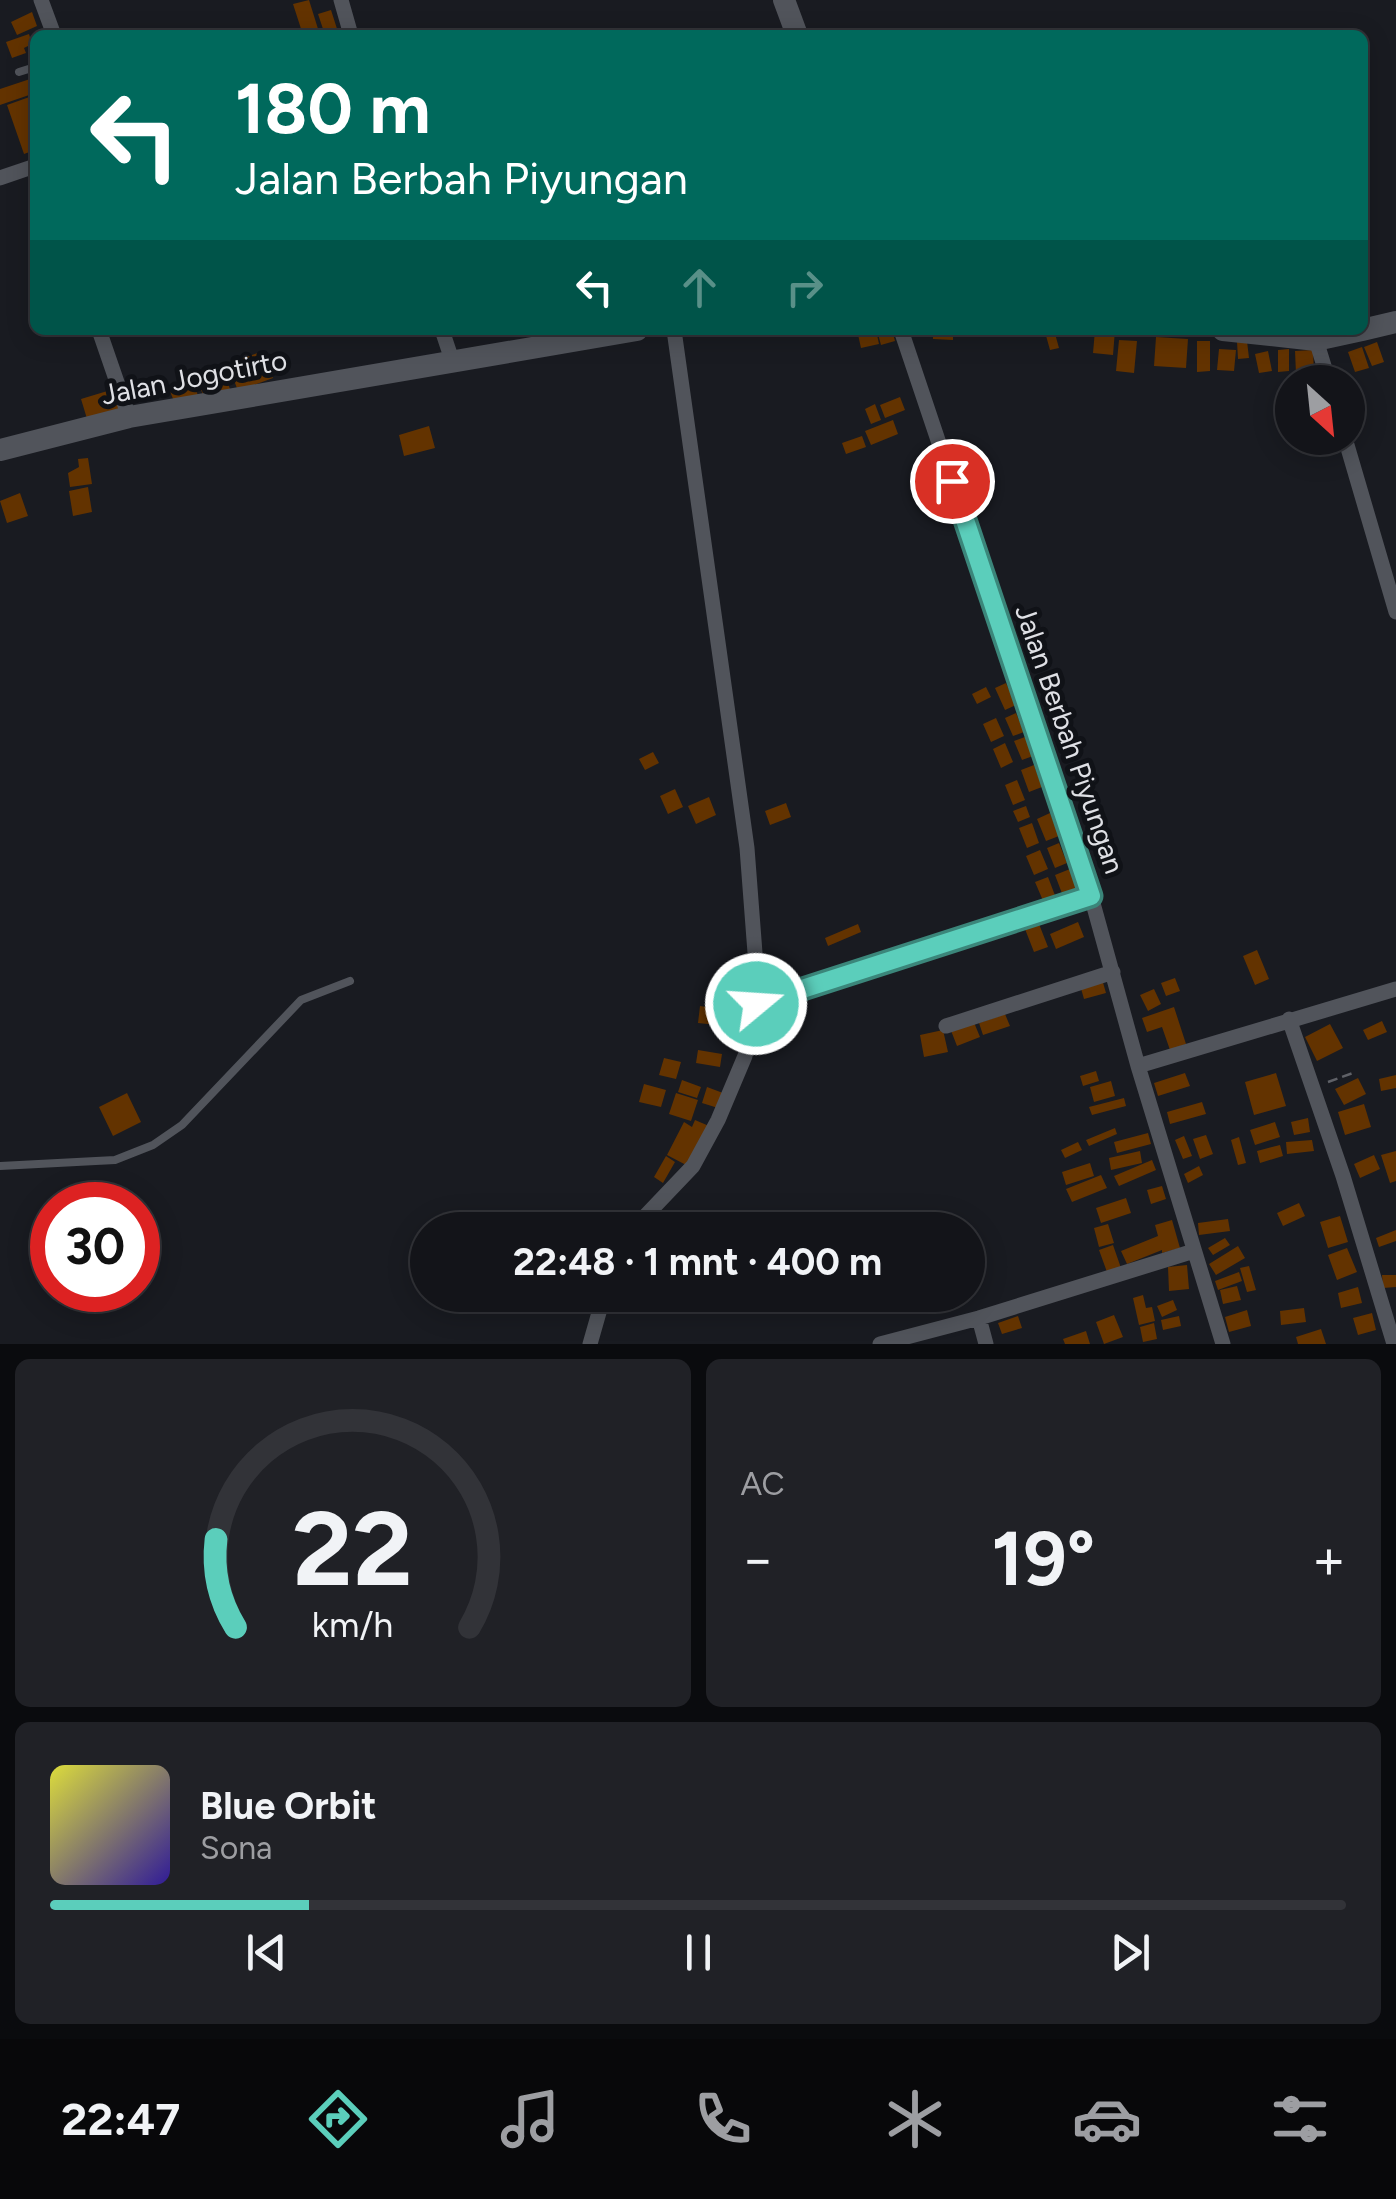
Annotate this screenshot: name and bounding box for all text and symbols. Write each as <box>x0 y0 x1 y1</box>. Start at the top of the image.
text: 180 m <box>235 66 430 151</box>
icon: left <box>70 70 200 200</box>
text: Jalan Berbah Piyungan <box>235 151 688 205</box>
icon: left <box>567 260 622 315</box>
icon: ahead <box>672 260 727 315</box>
icon: right <box>777 260 832 315</box>
street label: Jalan Jogotirto <box>98 342 290 412</box>
north arrow <box>1275 365 1365 455</box>
map controls <box>1275 365 1365 455</box>
pin <box>910 439 995 524</box>
icon: arrive <box>925 454 980 509</box>
street label: Jalan Berbah Piyungan <box>1008 600 1132 878</box>
position arrow <box>704 952 808 1056</box>
speed limit sign: 30 <box>30 1182 160 1312</box>
text: 22:48 · 1 mnt · 400 m <box>513 1239 882 1285</box>
text: AC <box>741 1465 785 1503</box>
text: 22 <box>293 1486 413 1611</box>
text: 19° <box>991 1514 1095 1604</box>
text: − <box>741 1526 775 1592</box>
text: + <box>1312 1526 1346 1592</box>
text: km/h <box>312 1603 394 1646</box>
text: Blue Orbit <box>200 1783 376 1829</box>
text: Sona <box>200 1829 272 1867</box>
icon: previous <box>239 1925 294 1980</box>
icon: pause <box>671 1925 726 1980</box>
icon: next <box>1103 1925 1158 1980</box>
icon: directions <box>303 2084 373 2154</box>
icon: music <box>495 2084 565 2154</box>
icon: phone <box>688 2084 758 2154</box>
icon: climate <box>880 2084 950 2154</box>
icon: car <box>1072 2084 1142 2154</box>
icon: filters <box>1265 2084 1335 2154</box>
text: 22:47 <box>61 2092 180 2146</box>

